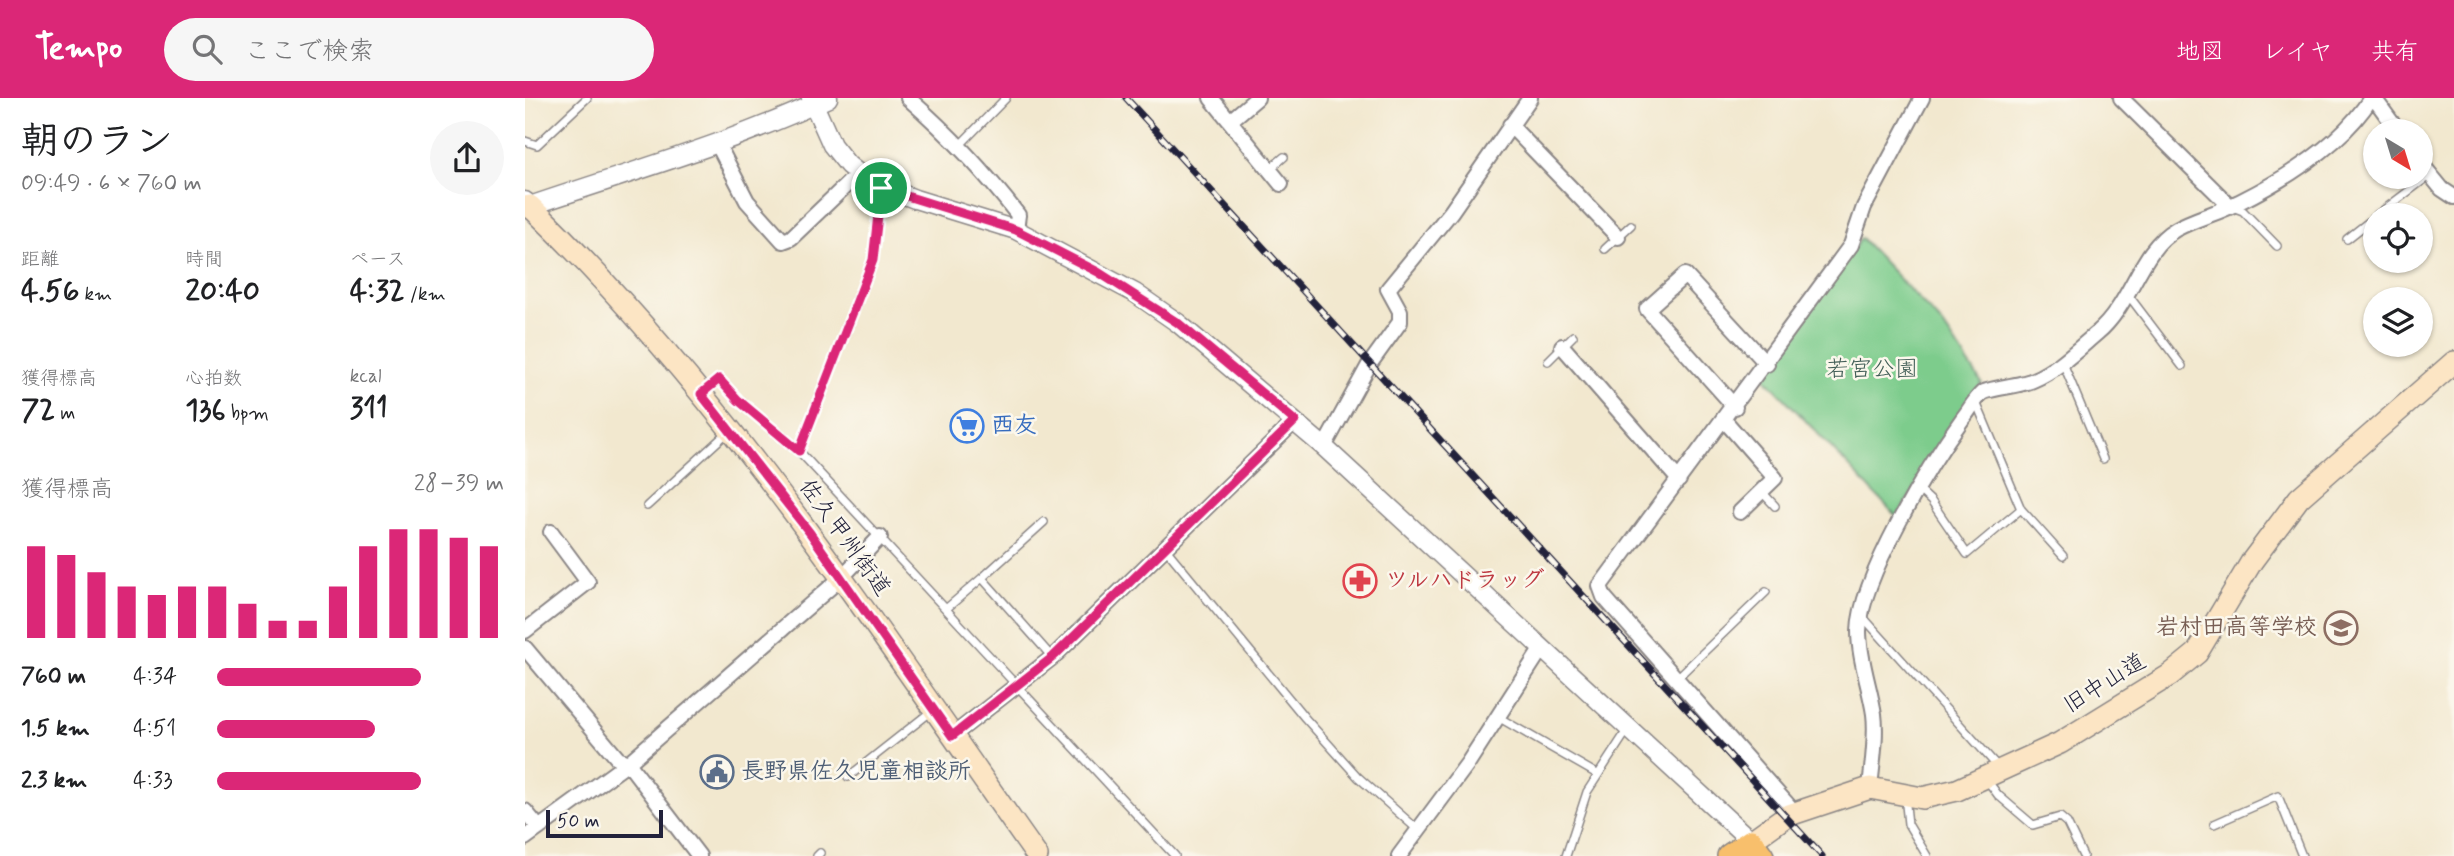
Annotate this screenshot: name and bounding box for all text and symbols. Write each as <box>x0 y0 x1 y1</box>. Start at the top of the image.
search box <box>164 18 654 81</box>
text: Tempo <box>35 27 122 71</box>
icon: search <box>188 30 226 68</box>
text: ここで検索 <box>244 35 374 69</box>
text: 地図 <box>2176 37 2224 68</box>
text: レイヤ <box>2262 37 2333 68</box>
text: 共有 <box>2371 37 2419 68</box>
text: 朝のラン <box>21 118 173 167</box>
north arrow <box>2363 119 2433 189</box>
map controls <box>2363 119 2433 357</box>
button: share <box>430 121 504 195</box>
pin <box>851 158 911 218</box>
text: 09:49 · 6 × 760 m <box>21 169 202 199</box>
icon: arrive <box>862 169 900 207</box>
button: locate <box>2363 203 2433 273</box>
text: 距離 <box>21 247 59 272</box>
text: 時間 <box>185 247 223 272</box>
text: ペース <box>350 247 406 272</box>
text: 4.56 <box>21 272 79 311</box>
text: 20:40 <box>185 272 260 311</box>
text: 4:32 <box>350 272 405 311</box>
text: km <box>79 282 112 307</box>
text: /km <box>405 282 446 307</box>
button: layers <box>2363 287 2433 357</box>
park label: 若宮公園 <box>1826 355 1918 385</box>
text: kcal <box>350 364 382 389</box>
text: 獲得標高 <box>21 366 97 391</box>
text: 心拍数 <box>185 366 242 391</box>
text: 311 <box>350 389 388 428</box>
text: 72 <box>21 391 55 430</box>
text: 136 <box>185 391 226 430</box>
text: m <box>55 401 75 426</box>
text: bpm <box>226 401 269 426</box>
supermarket icon: 西友 <box>948 407 986 445</box>
place label: 西友 <box>991 411 1037 441</box>
text: 28–39 m <box>414 469 504 499</box>
street label: 佐久甲州街道 <box>791 473 897 603</box>
text: 獲得標高 <box>21 475 113 505</box>
pharmacy icon: ツルハドラッグ <box>1341 562 1379 600</box>
place label: ツルハドラッグ <box>1385 566 1545 596</box>
school or university icon: 岩村田高等学校 <box>2322 609 2360 647</box>
place label: 岩村田高等学校 <box>2156 613 2317 643</box>
street label: 旧中山道 <box>2058 647 2152 721</box>
text: 760 m <box>21 662 86 692</box>
text: 4:34 <box>133 662 177 692</box>
text: 1.5 km <box>21 714 90 744</box>
text: 4:51 <box>133 714 176 744</box>
public building icon: 長野県佐久児童相談所 <box>698 753 736 791</box>
place label: 長野県佐久児童相談所 <box>741 757 971 787</box>
text: 2.3 km <box>21 766 87 796</box>
text: 4:33 <box>133 766 173 796</box>
scale bar <box>546 807 663 839</box>
text: 50 m <box>557 809 600 834</box>

